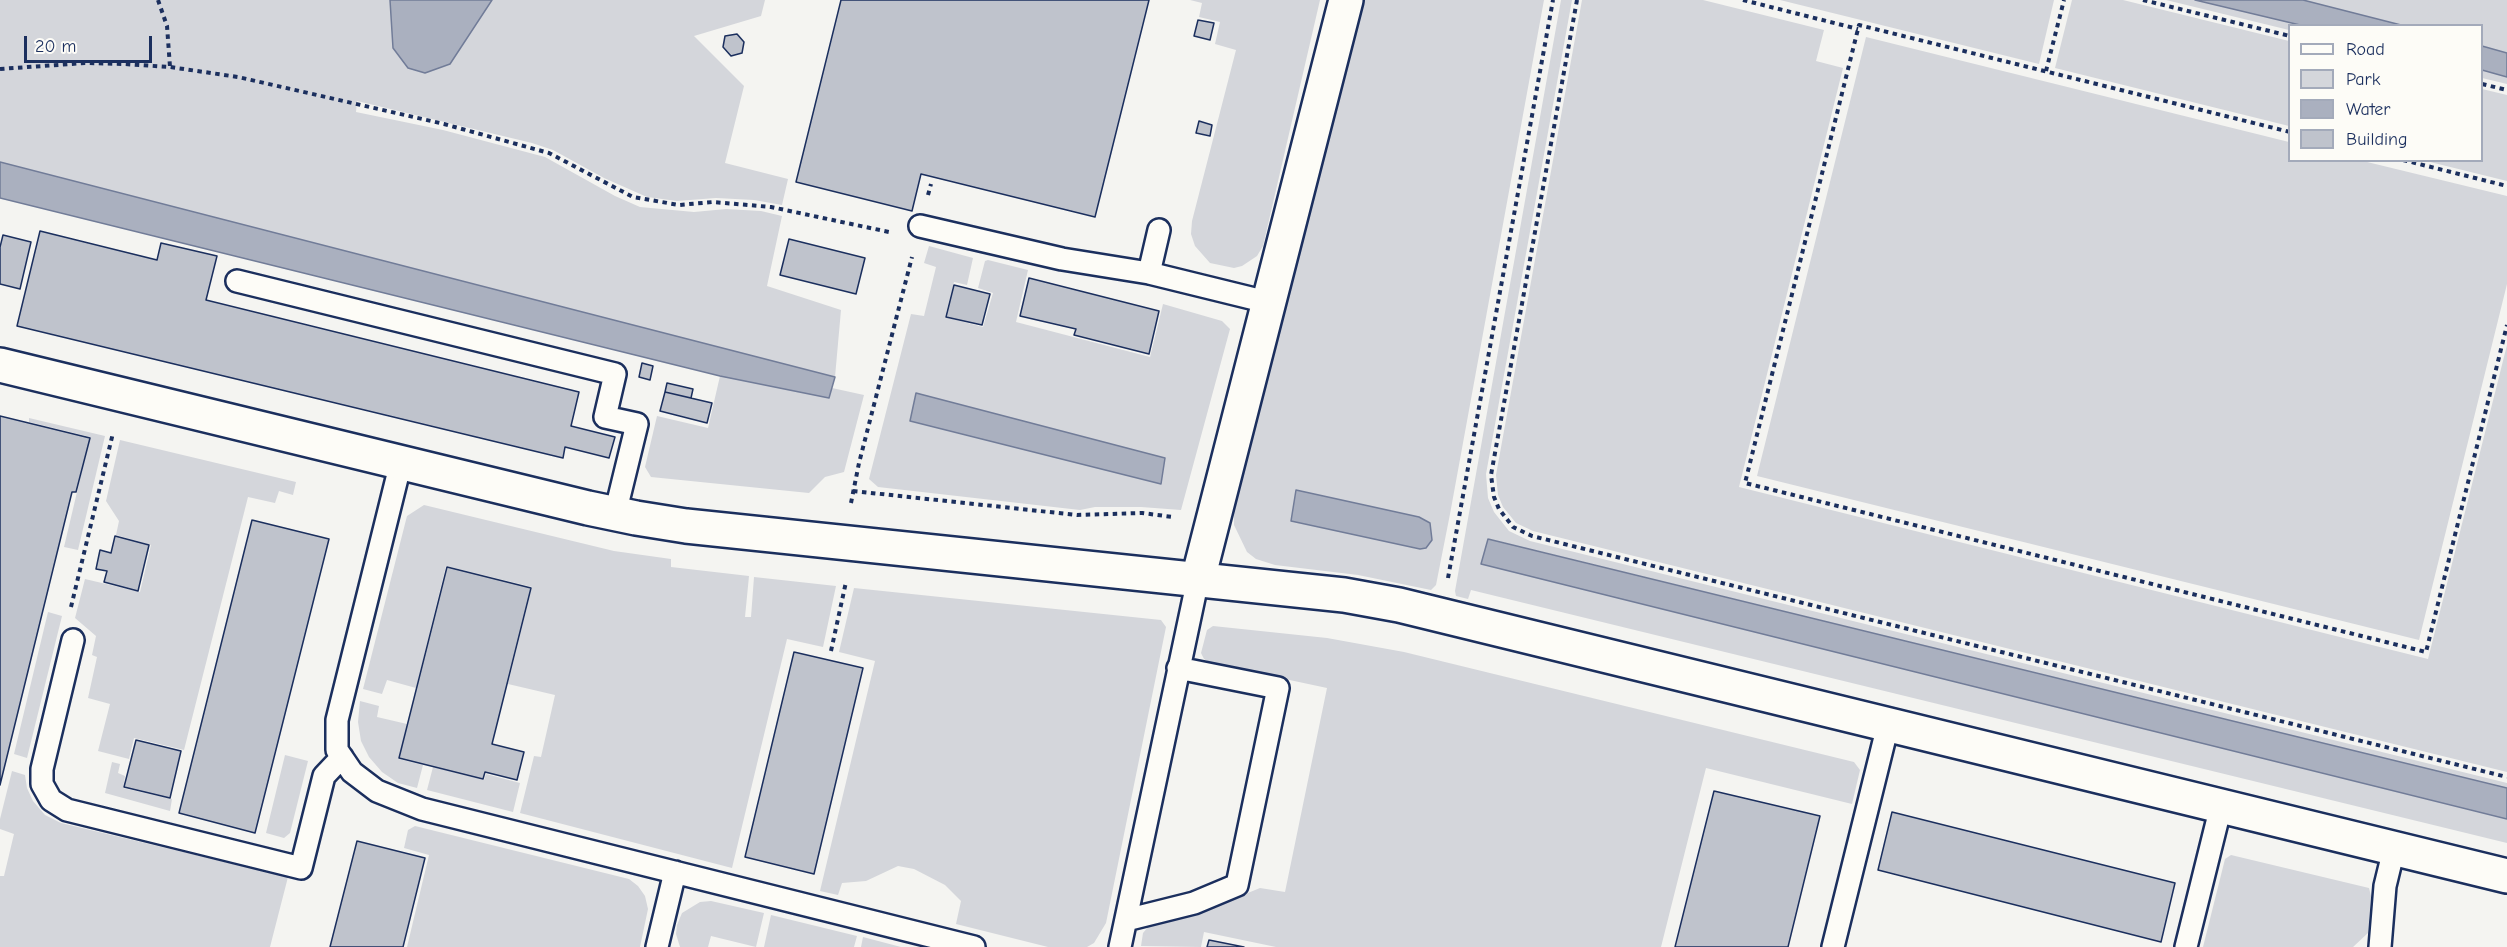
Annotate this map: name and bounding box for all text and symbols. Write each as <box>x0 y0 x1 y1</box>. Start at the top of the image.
scale bar <box>27 24 154 62</box>
legend <box>2288 24 2483 162</box>
text: 20 m <box>35 36 76 57</box>
text: Road <box>2346 39 2385 60</box>
text: Park <box>2346 69 2380 90</box>
text: Water <box>2346 99 2390 120</box>
text: Building <box>2346 129 2408 150</box>

